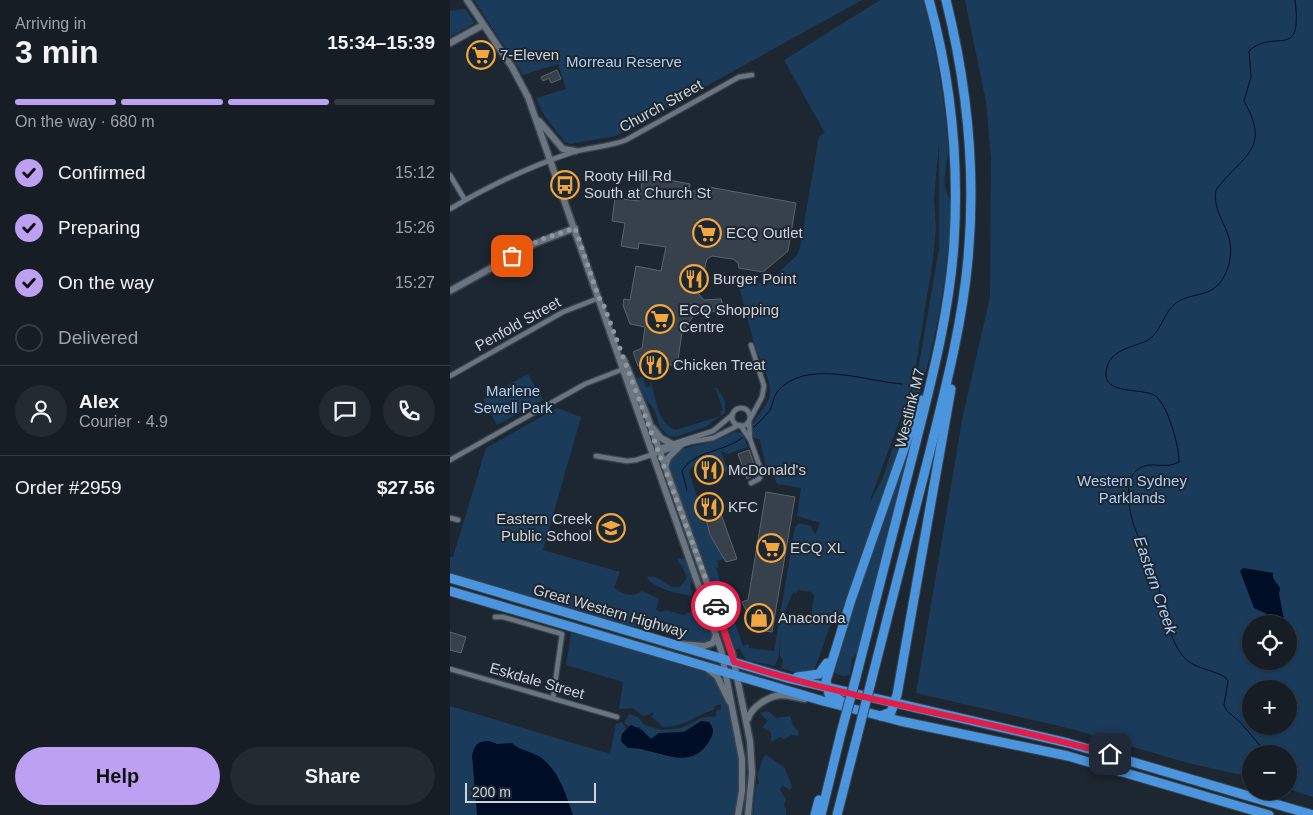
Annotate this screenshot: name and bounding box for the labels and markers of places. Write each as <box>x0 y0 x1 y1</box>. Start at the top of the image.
supermarket icon: 7-Eleven <box>466 40 496 70</box>
place label: 7-Eleven <box>500 46 559 63</box>
place label: Rooty Hill Rd South at Church St <box>584 167 712 201</box>
bus stop icon: Rooty Hill Rd South at Church St <box>550 170 580 200</box>
supermarket icon: ECQ Outlet <box>692 218 722 248</box>
place label: ECQ Outlet <box>726 224 804 241</box>
pin <box>491 235 533 277</box>
restaurant icon: Burger Point <box>679 264 709 294</box>
place label: Burger Point <box>713 270 797 287</box>
place label: ECQ Shopping Centre <box>679 301 779 335</box>
supermarket icon: ECQ Shopping Centre <box>645 304 675 334</box>
restaurant icon: Chicken Treat <box>639 350 669 380</box>
place label: Chicken Treat <box>673 356 766 373</box>
restaurant icon: McDonald's <box>694 455 724 485</box>
place label: McDonald's <box>728 461 806 478</box>
restaurant icon: KFC <box>694 492 724 522</box>
place label: KFC <box>728 498 758 515</box>
place label: Eastern Creek Public School <box>496 510 592 544</box>
school or university icon: Eastern Creek Public School <box>596 513 626 543</box>
supermarket icon: ECQ XL <box>756 533 786 563</box>
place label: ECQ XL <box>790 539 845 556</box>
shop icon: Anaconda <box>744 603 774 633</box>
place label: Anaconda <box>778 609 846 626</box>
pin <box>1089 733 1131 775</box>

